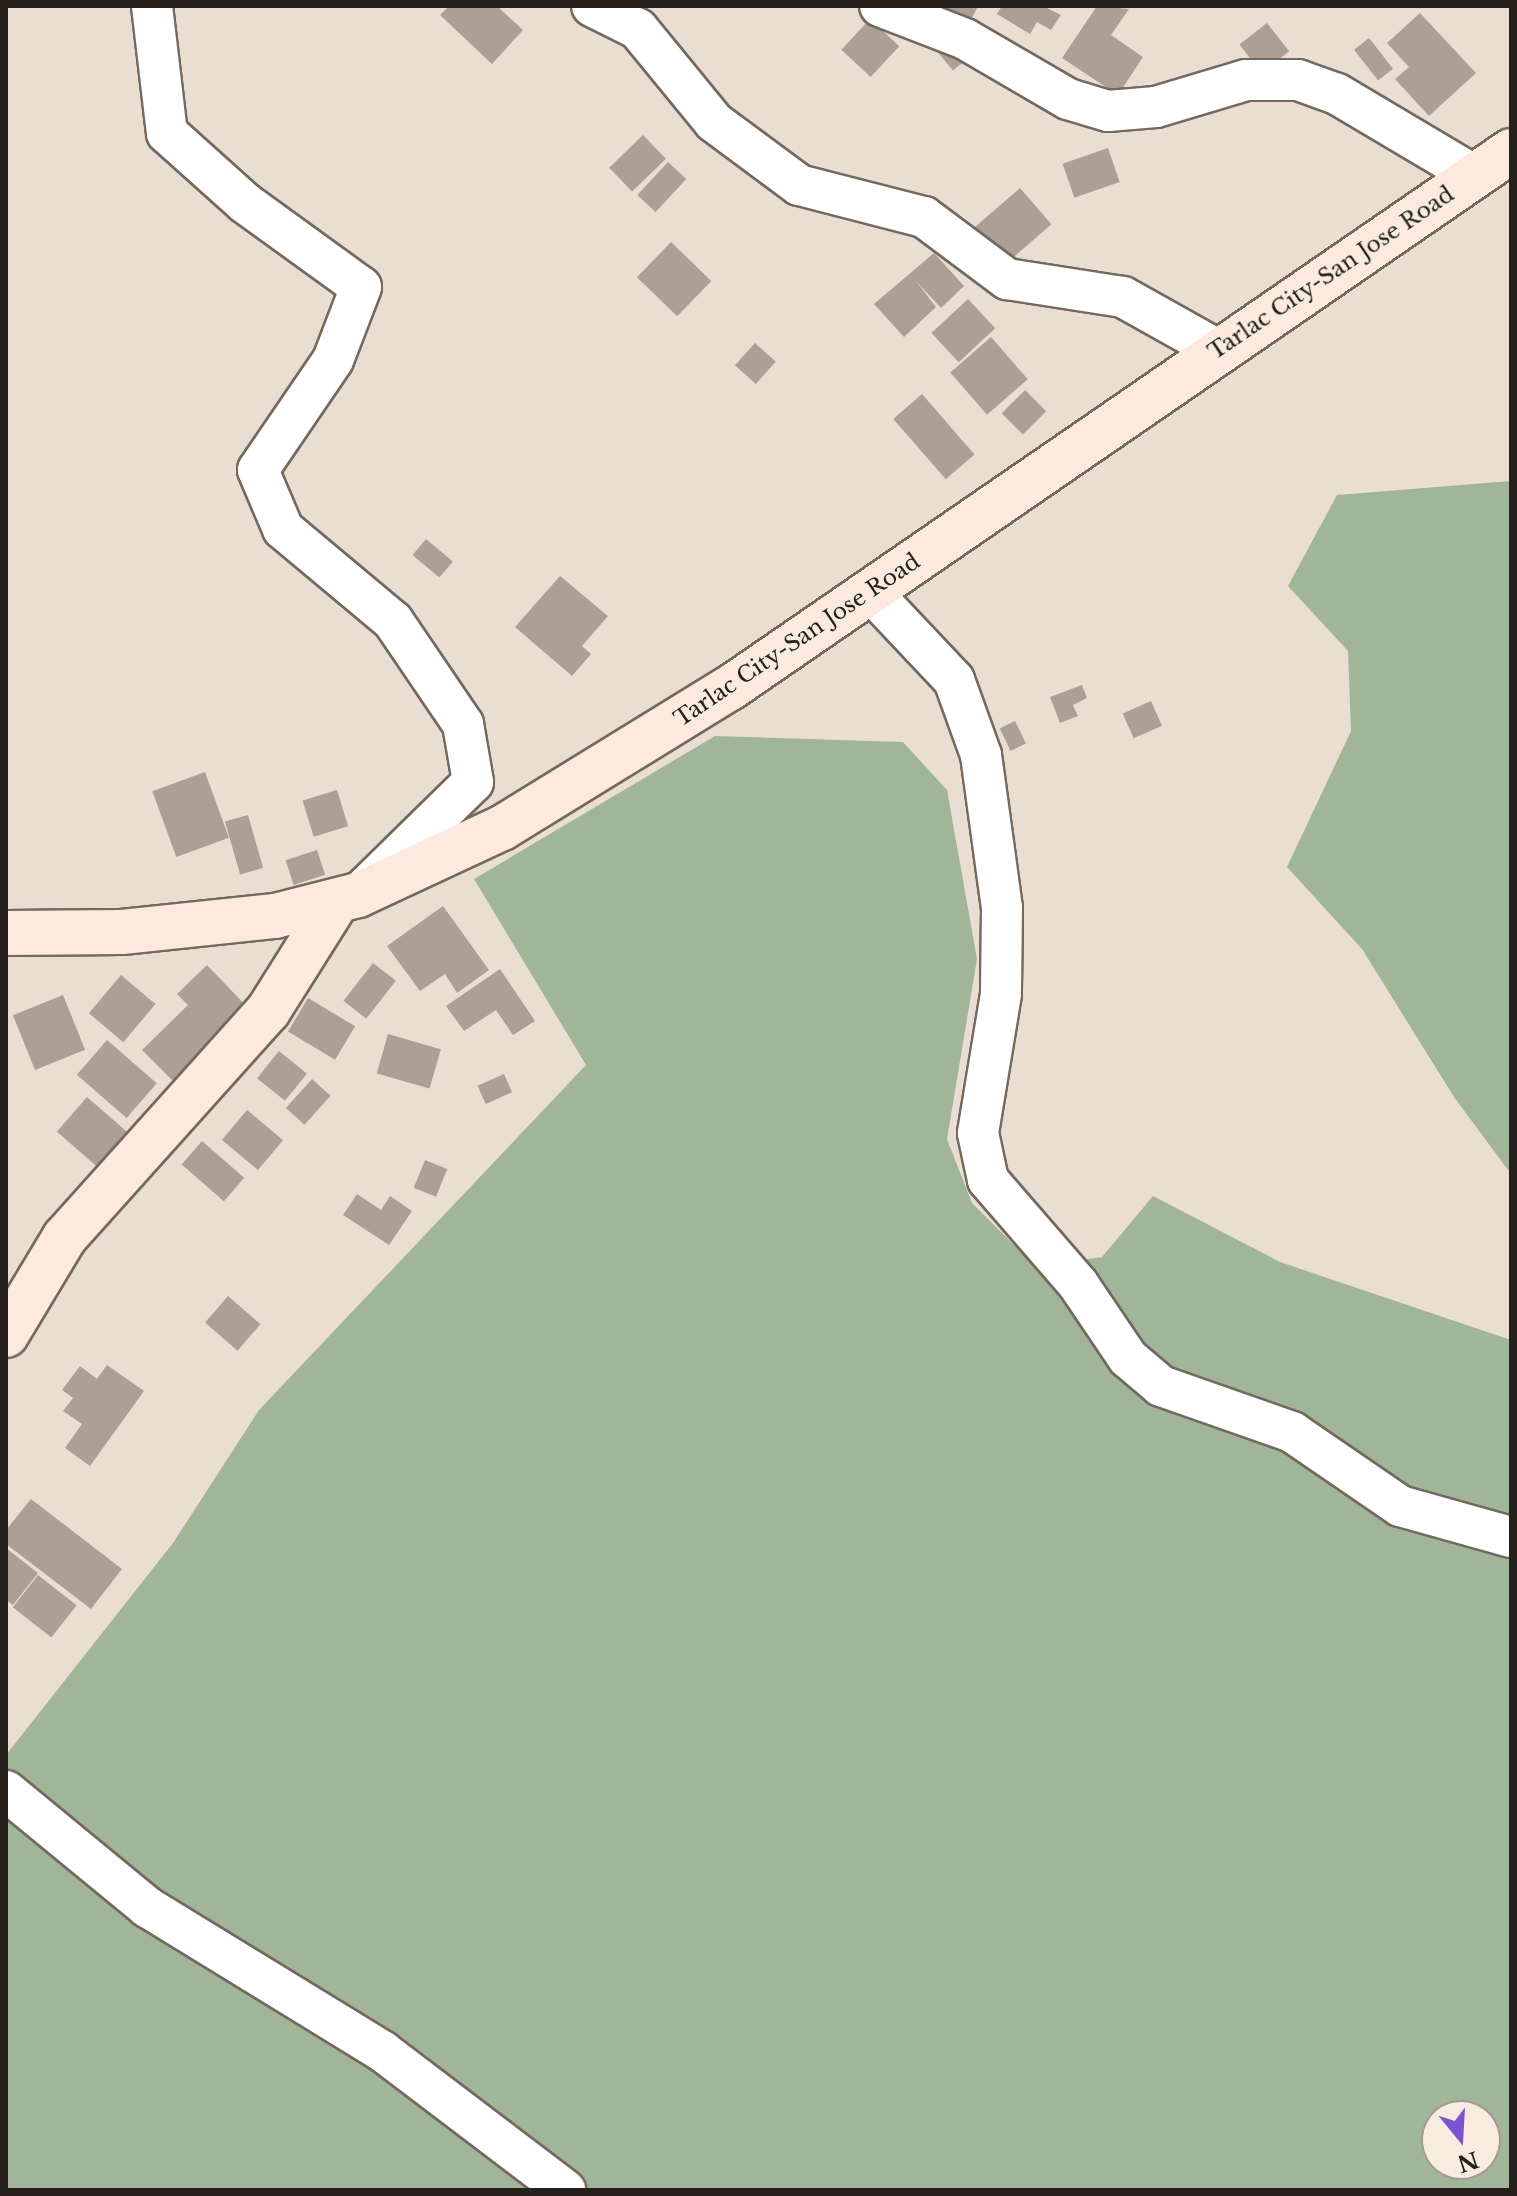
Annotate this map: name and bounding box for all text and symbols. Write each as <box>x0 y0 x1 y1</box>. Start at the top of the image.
street label: Tarlac City-San Jose Road <box>1203 181 1459 365</box>
street label: Tarlac City-San Jose Road <box>669 548 925 732</box>
north arrow <box>1421 2100 1501 2180</box>
text: N <box>1454 2145 1482 2177</box>

